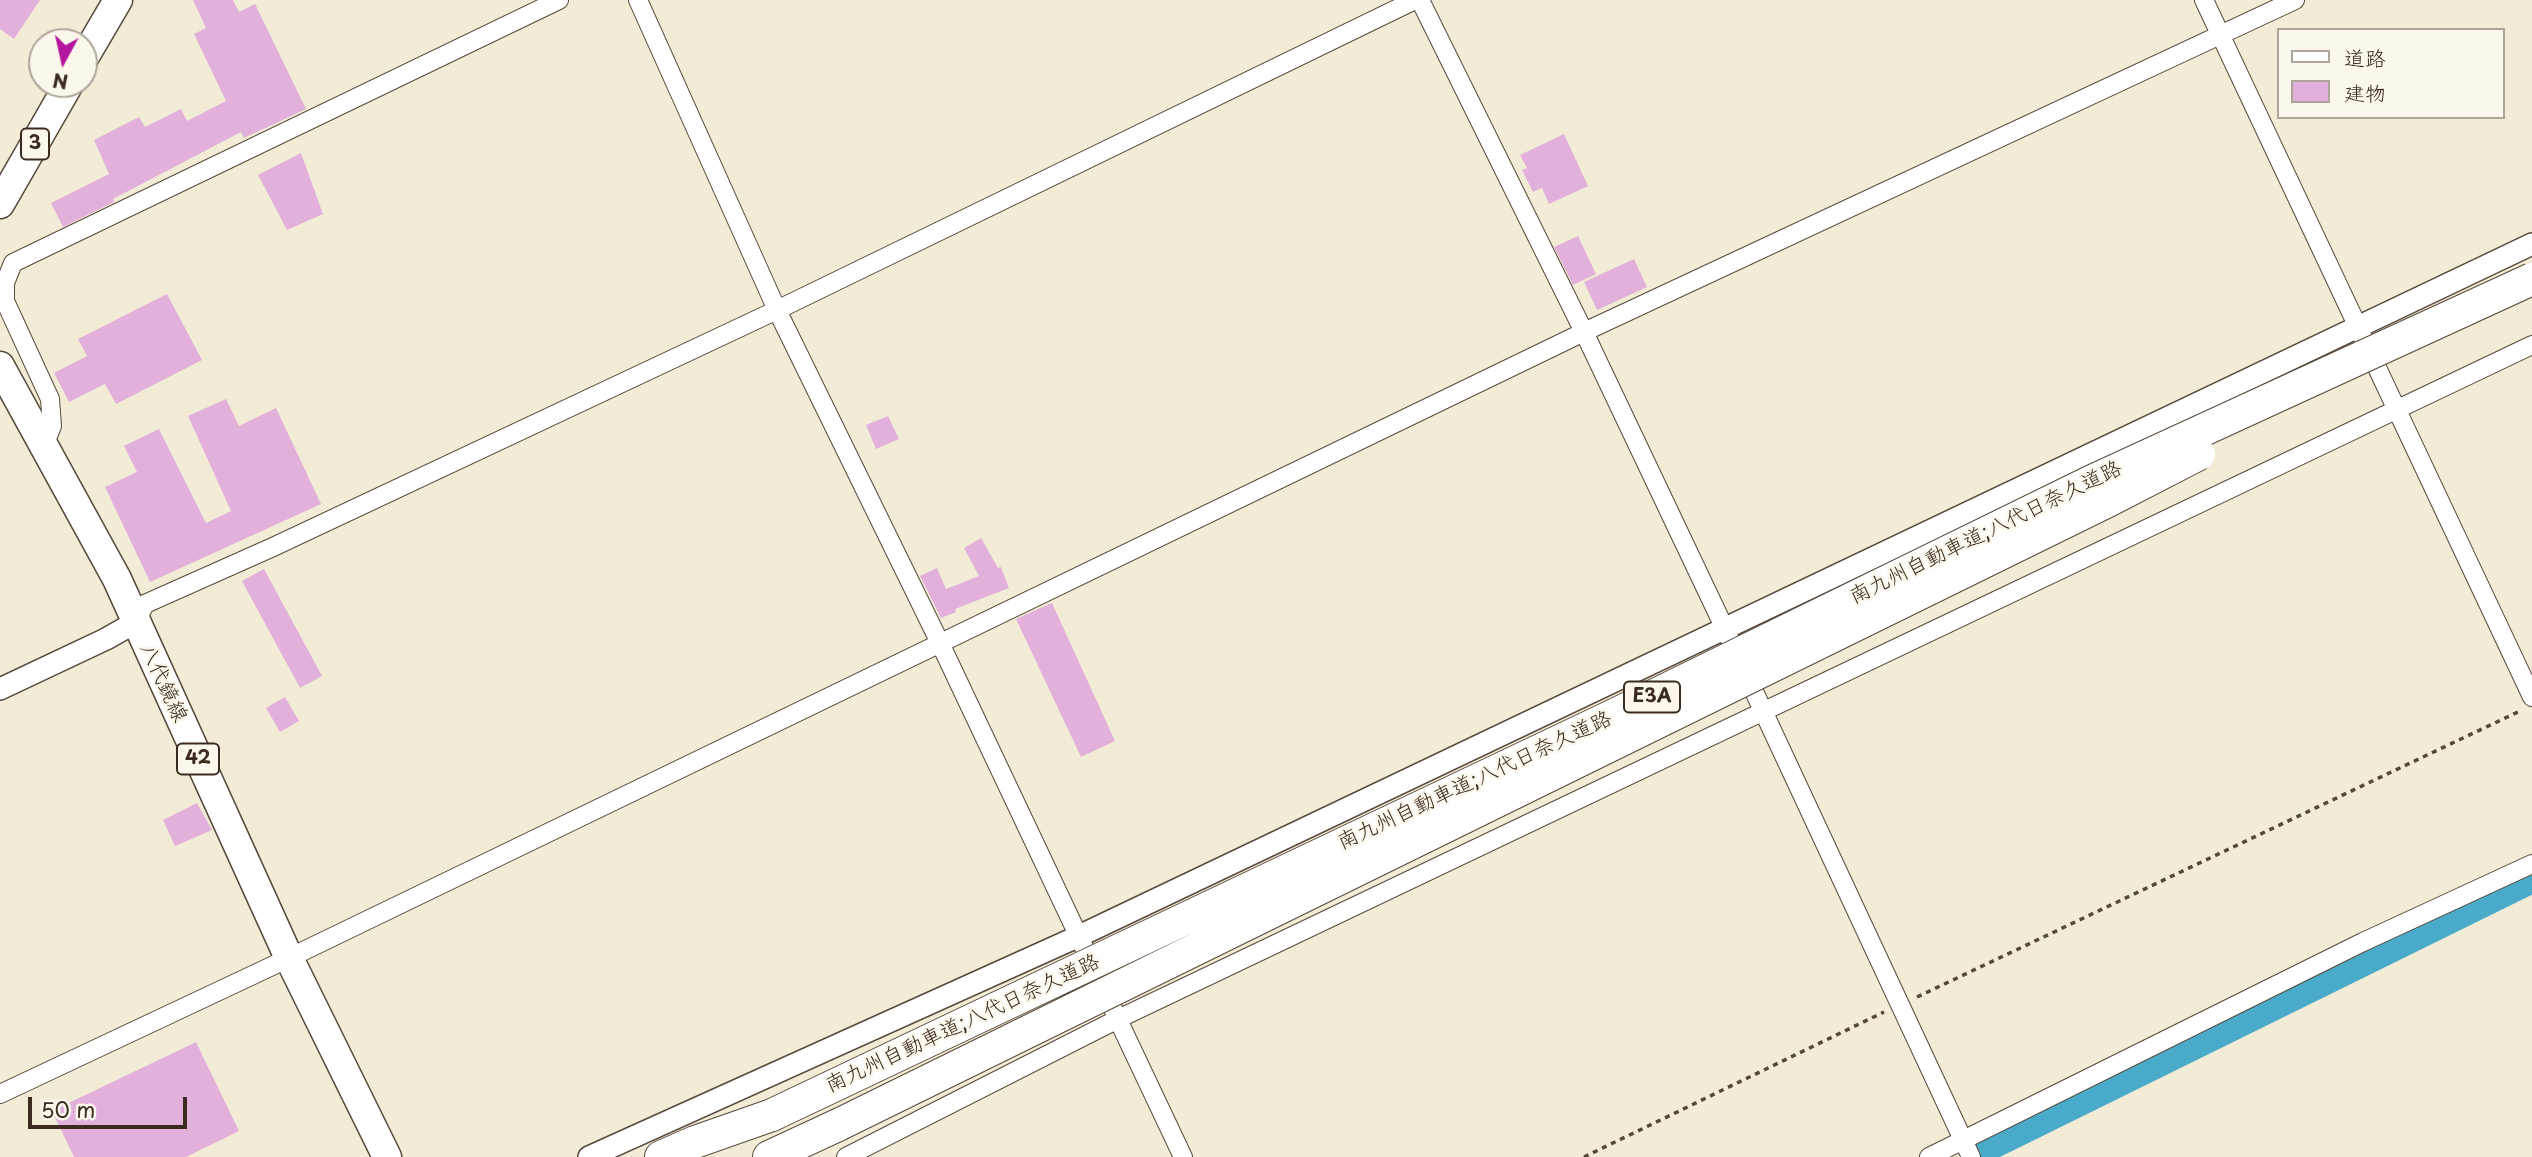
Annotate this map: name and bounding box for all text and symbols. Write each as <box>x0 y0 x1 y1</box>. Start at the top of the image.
north arrow <box>28 28 98 98</box>
legend <box>2276 28 2504 119</box>
text: 道路 <box>2344 41 2386 73</box>
text: N <box>51 67 70 97</box>
text: 建物 <box>2344 76 2386 108</box>
road number: 3 <box>21 128 49 160</box>
street label: 南九州自動車道;八代日奈久道路 <box>1846 456 2126 610</box>
street label: 八代鏡線 <box>134 640 192 726</box>
road number: E3A <box>1624 682 1680 712</box>
street label: 南九州自動車道;八代日奈久道路 <box>1334 706 1616 856</box>
road number: 42 <box>177 744 219 774</box>
street label: 南九州自動車道;八代日奈久道路 <box>822 949 1104 1099</box>
scale bar <box>32 1084 191 1128</box>
text: 50 m <box>41 1093 95 1125</box>

